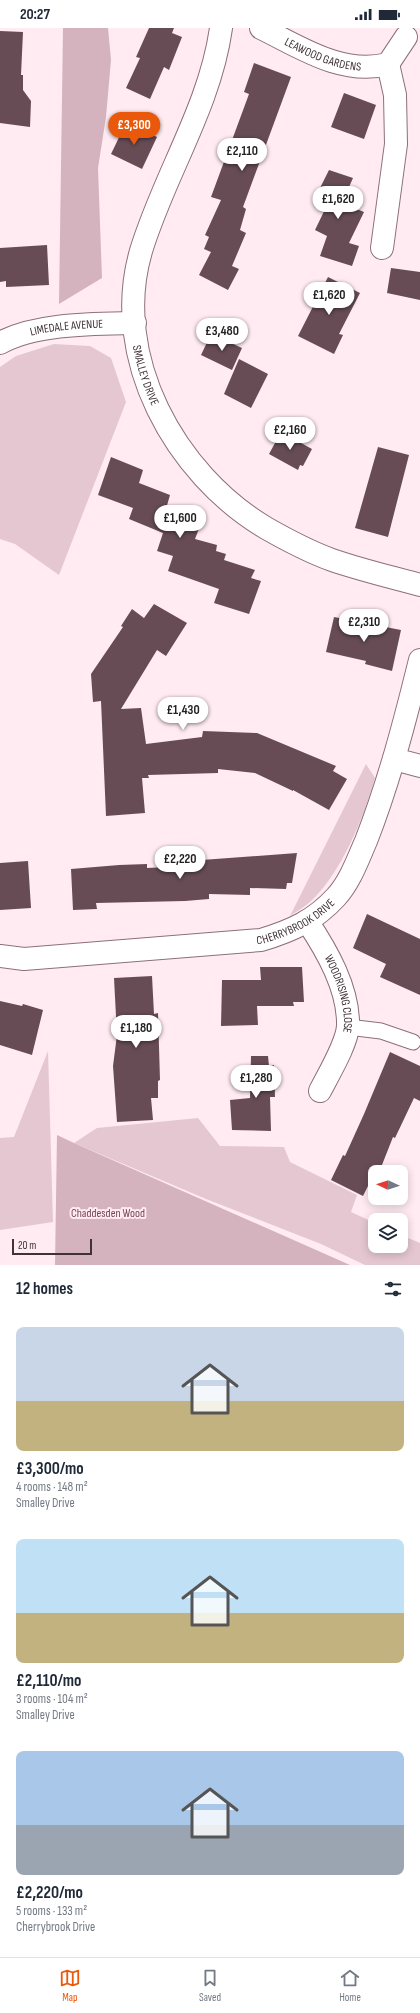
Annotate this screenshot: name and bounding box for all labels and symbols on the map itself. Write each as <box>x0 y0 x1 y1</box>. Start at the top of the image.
street label: LEAWOOD GARDENS <box>282 34 362 75</box>
pin: £3,300 <box>101 112 167 146</box>
pin: £2,110 <box>209 138 275 172</box>
pin: £1,620 <box>305 186 371 220</box>
pin: £1,620 <box>296 282 362 316</box>
street label: LIMEDALE AVENUE <box>29 317 103 340</box>
pin: £3,480 <box>189 318 255 352</box>
street label: SMALLEY DRIVE <box>129 344 162 408</box>
pin: £2,160 <box>257 417 323 451</box>
pin: £1,600 <box>147 505 213 539</box>
pin: £2,310 <box>331 609 397 643</box>
pin: £1,430 <box>150 697 216 731</box>
pin: £2,220 <box>147 846 213 880</box>
street label: CHERRYBROOK DRIVE <box>256 896 338 948</box>
street label: WOODRISING CLOSE <box>321 952 355 1034</box>
pin: £1,180 <box>103 1015 169 1049</box>
pin: £1,280 <box>223 1065 289 1099</box>
north arrow <box>368 1165 408 1205</box>
park label: Chaddesden Wood <box>71 1206 145 1221</box>
scale bar <box>12 1237 92 1256</box>

